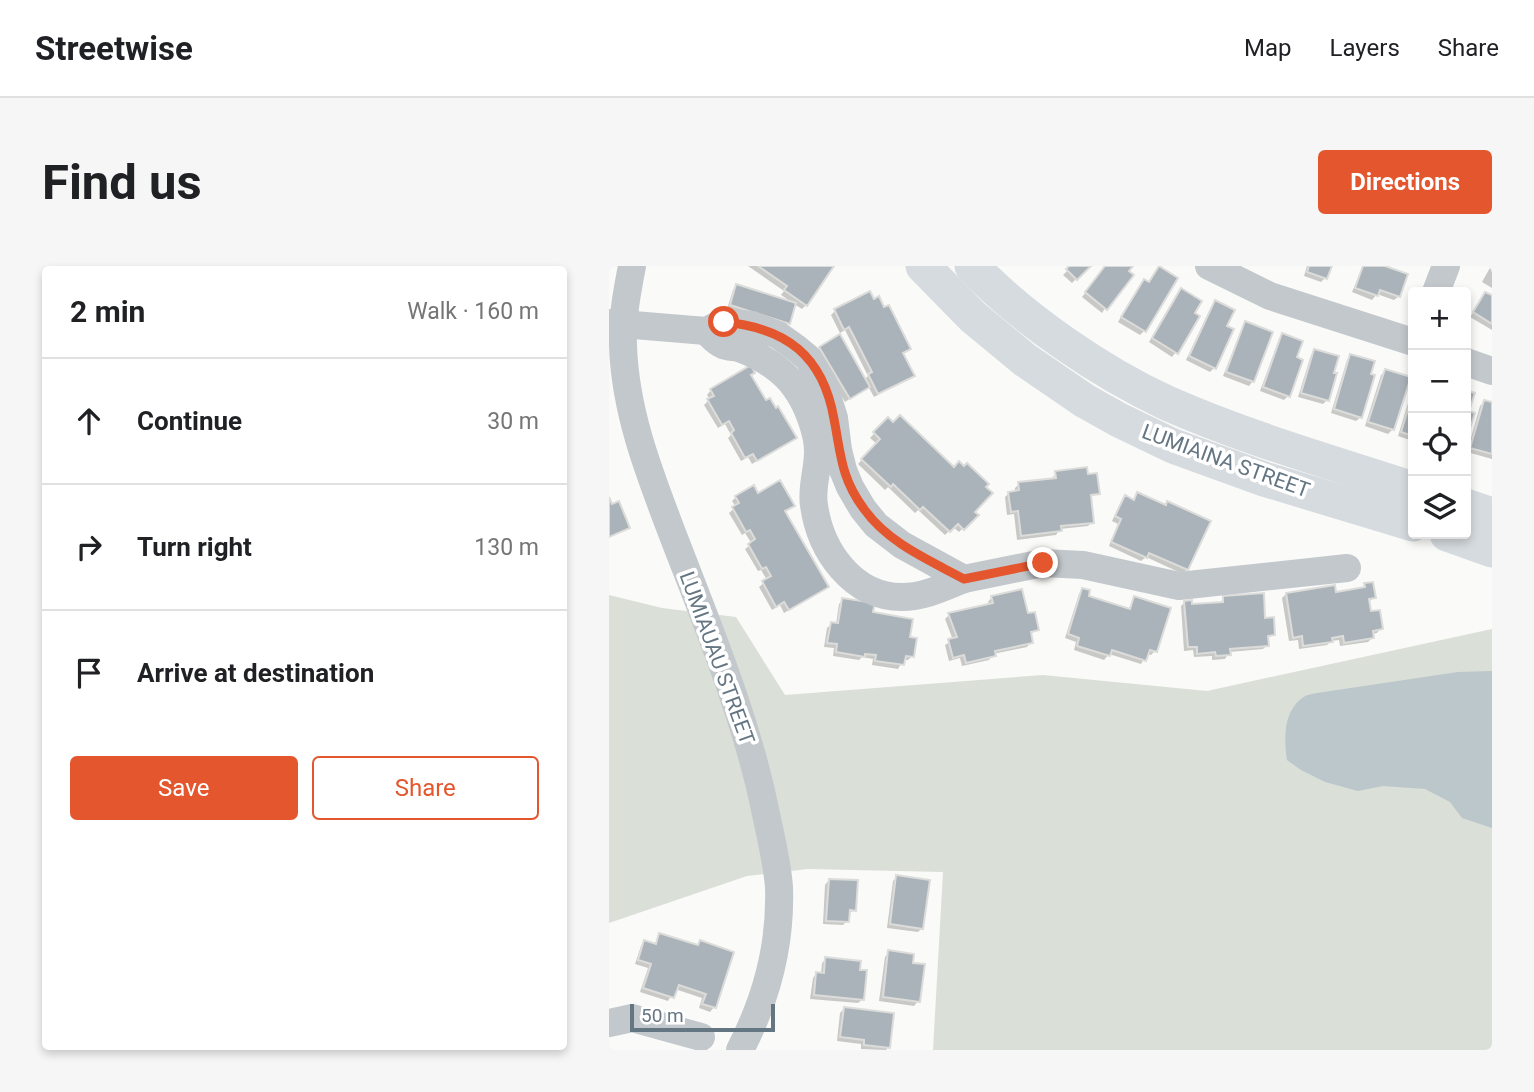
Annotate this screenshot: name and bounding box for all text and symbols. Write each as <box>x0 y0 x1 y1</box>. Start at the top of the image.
text: Streetwise <box>35 29 193 68</box>
text: Map <box>1244 34 1292 62</box>
text: Layers <box>1330 34 1400 62</box>
text: Share <box>1438 34 1499 62</box>
button: Directions <box>1318 150 1492 214</box>
text: Find us <box>42 154 202 211</box>
map controls <box>1408 287 1471 539</box>
button: + <box>1408 287 1471 350</box>
text: 2 min <box>70 294 145 329</box>
text: Walk · 160 m <box>407 298 539 325</box>
route start <box>708 306 739 337</box>
button: − <box>1408 350 1471 413</box>
icon: ahead <box>70 402 108 440</box>
text: Continue <box>137 406 242 436</box>
text: 30 m <box>487 408 539 435</box>
button: locate <box>1408 413 1471 476</box>
street label: LUMIAINA STREET <box>1139 420 1314 503</box>
button: layers <box>1408 476 1471 539</box>
icon: right <box>70 528 108 566</box>
text: Turn right <box>137 532 252 562</box>
text: 130 m <box>474 534 539 561</box>
route end <box>1027 547 1058 578</box>
street label: LUMIAUAU STREET <box>675 568 760 748</box>
icon: arrive <box>70 654 108 692</box>
text: Arrive at destination <box>137 658 374 688</box>
button: Save <box>70 756 298 820</box>
button: Share <box>312 756 539 820</box>
scale bar <box>630 1001 775 1033</box>
text: 50 m <box>641 1004 684 1027</box>

